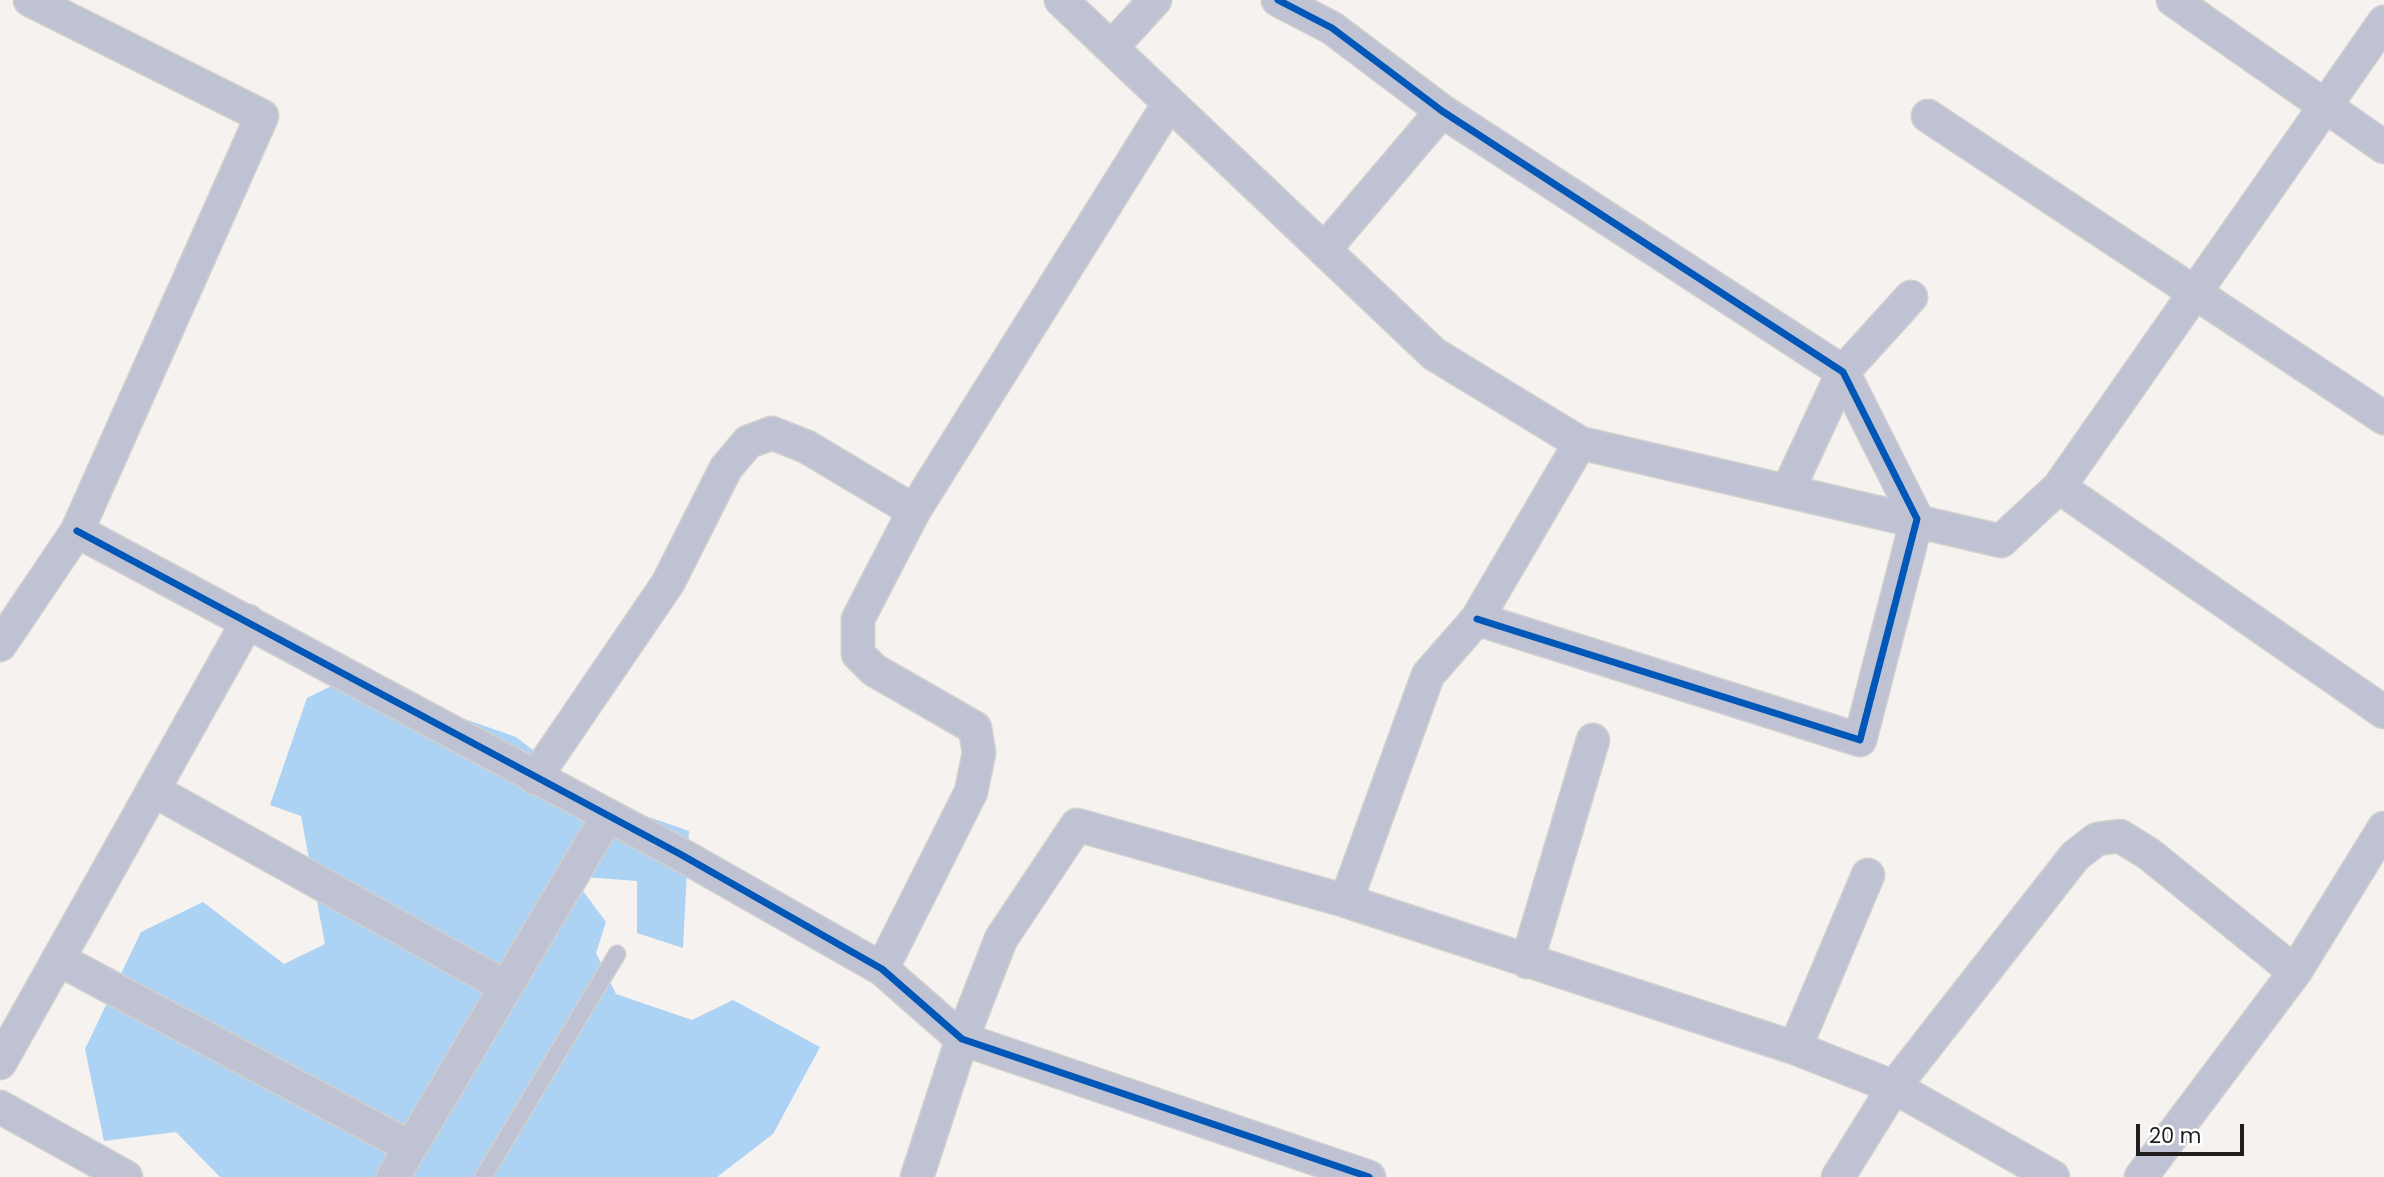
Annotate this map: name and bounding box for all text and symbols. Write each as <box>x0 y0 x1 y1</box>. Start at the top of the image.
scale bar <box>2139 1110 2248 1154</box>
text: 20 m <box>2149 1121 2202 1150</box>

